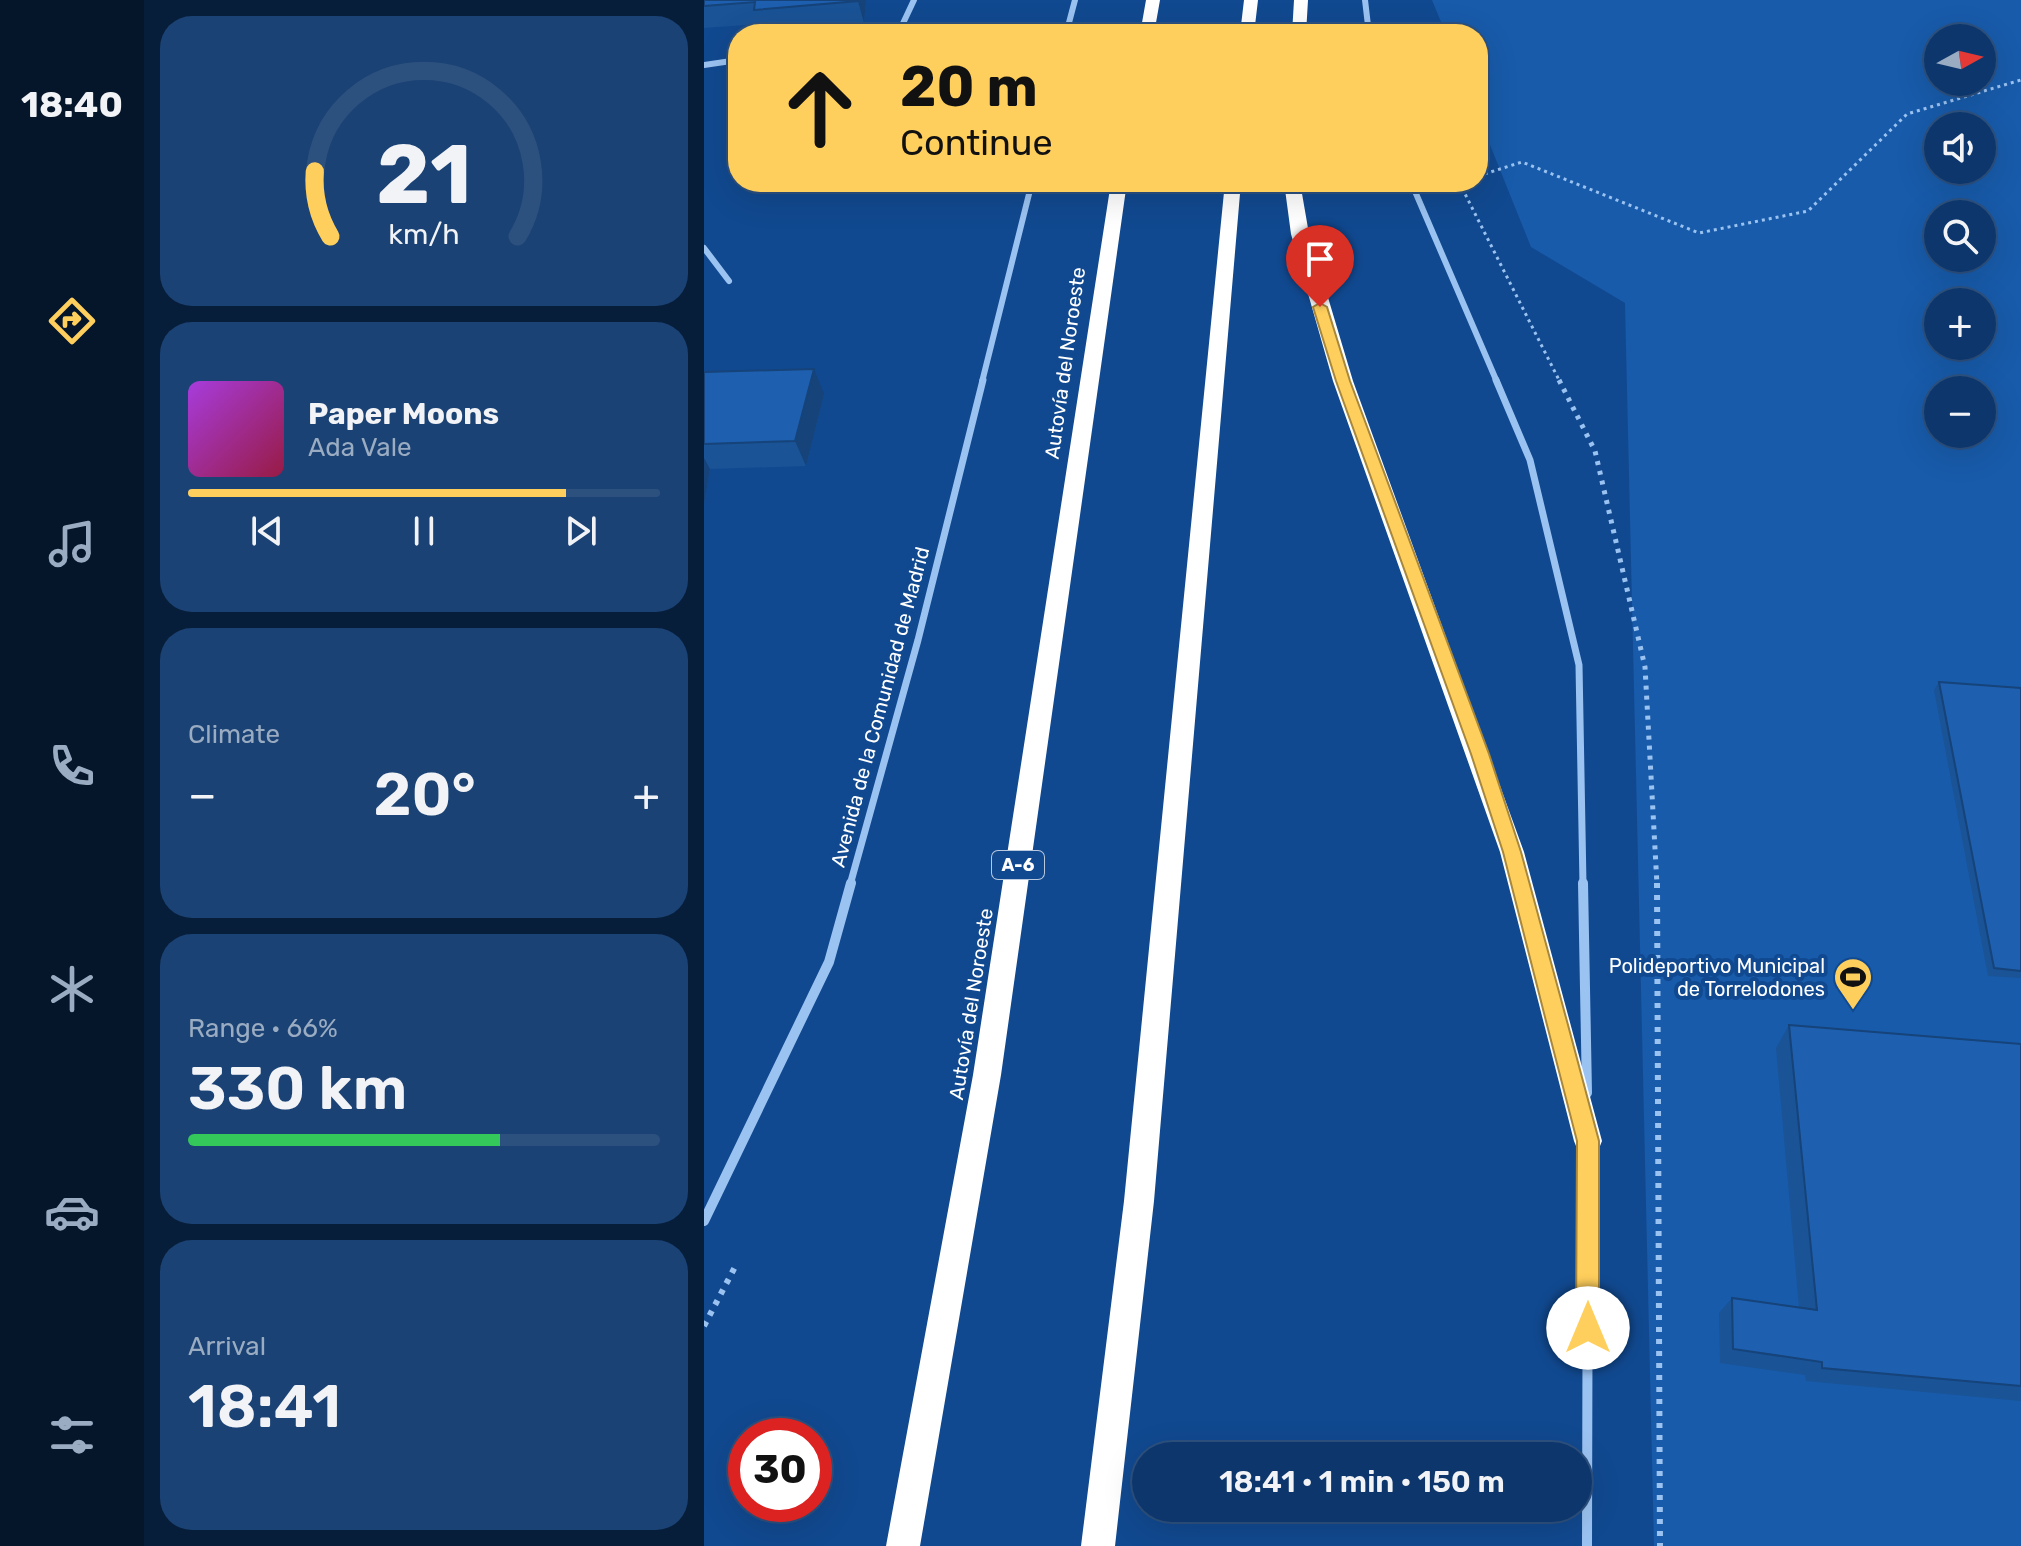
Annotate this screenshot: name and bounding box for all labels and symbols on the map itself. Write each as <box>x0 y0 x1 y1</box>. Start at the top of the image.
north arrow <box>1924 24 1996 96</box>
pin <box>1286 225 1354 307</box>
street label: Autovía del Noroeste <box>1040 265 1090 461</box>
street label: Avenida de la Comunidad de Madrid <box>826 544 934 870</box>
road number: A-6 <box>992 851 1044 879</box>
street label: Autovía del Noroeste <box>944 906 998 1102</box>
place label: Polideportivo Municipal de Torrelodones <box>1609 954 1825 1001</box>
sports icon: Polideportivo Municipal de Torrelodones <box>1832 956 1874 1011</box>
position arrow <box>1546 1286 1630 1370</box>
speed limit sign: 30 <box>728 1418 832 1522</box>

